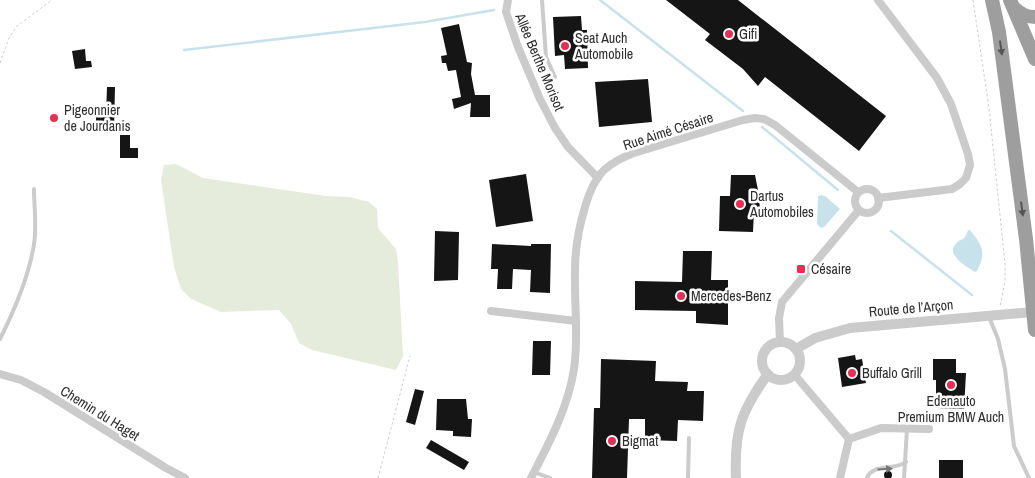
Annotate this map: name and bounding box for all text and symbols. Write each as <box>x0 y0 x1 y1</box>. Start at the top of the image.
street label: Allée Berthe Morisot <box>511 10 569 113</box>
place label: Gifi <box>739 25 758 43</box>
marker: Gifi <box>723 28 735 40</box>
place label: Seat Auch Automobile <box>574 29 633 63</box>
marker: Seat Auch Automobile <box>559 40 571 52</box>
one-way arrow <box>997 40 1005 56</box>
place label: Pigeonnier de Jourdanis <box>64 101 131 135</box>
street label: Rue Aimé Césaire <box>621 108 715 154</box>
marker: Pigeonnier de Jourdanis <box>48 112 60 124</box>
place label: Dartus Automobiles <box>749 187 814 221</box>
marker: Dartus Automobiles <box>734 198 746 210</box>
one-way arrow <box>1018 201 1026 217</box>
place label: Césaire <box>811 260 851 278</box>
marker: Césaire <box>795 263 807 275</box>
place label: Mercedes-Benz <box>691 287 772 305</box>
marker: Mercedes-Benz <box>675 290 687 302</box>
street label: Route de l’Arçon <box>868 295 954 321</box>
place label: Buffalo Grill <box>862 364 922 382</box>
marker: Buffalo Grill <box>846 367 858 379</box>
marker: Edenauto Premium BMW Auch <box>945 379 957 391</box>
street label: Chemin du Haget <box>57 382 143 444</box>
place label: Edenauto Premium BMW Auch <box>898 392 1004 426</box>
place label: Bigmat <box>622 432 658 450</box>
marker: Bigmat <box>606 435 618 447</box>
one-way arrow <box>877 464 893 472</box>

